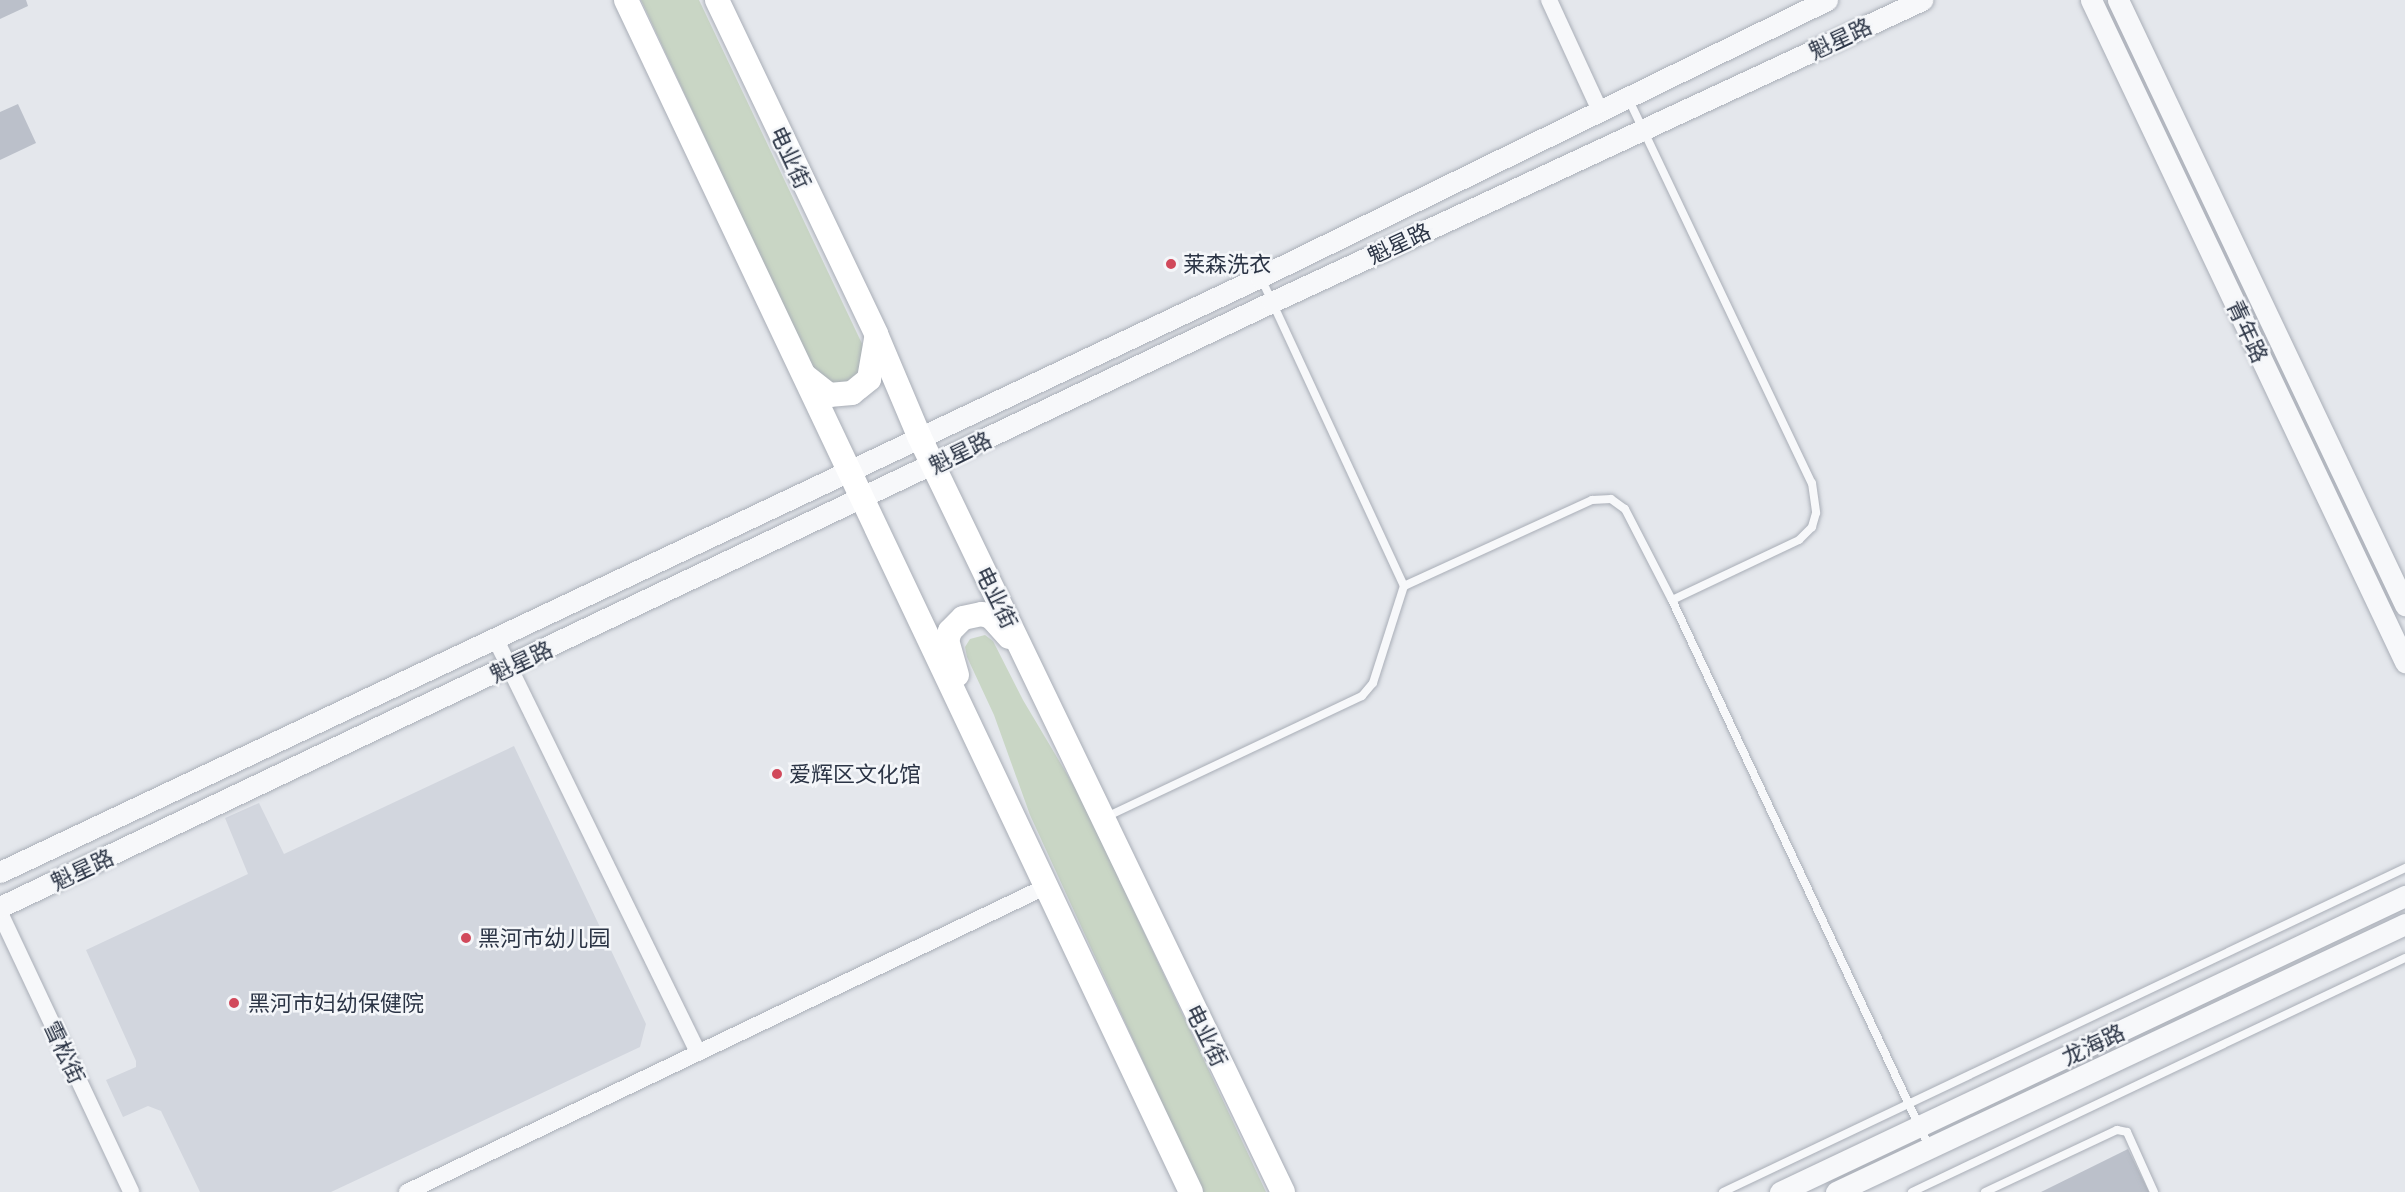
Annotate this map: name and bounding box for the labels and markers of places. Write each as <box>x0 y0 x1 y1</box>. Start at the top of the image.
place label: 莱森洗衣 <box>1183 251 1271 277</box>
marker: 莱森洗衣 <box>1164 257 1178 271</box>
place label: 爱辉区文化馆 <box>789 761 921 787</box>
marker: 爱辉区文化馆 <box>770 767 784 781</box>
place label: 黑河市幼儿园 <box>478 925 610 951</box>
marker: 黑河市幼儿园 <box>459 931 473 945</box>
place label: 黑河市妇幼保健院 <box>248 990 424 1016</box>
marker: 黑河市妇幼保健院 <box>225 994 243 1012</box>

